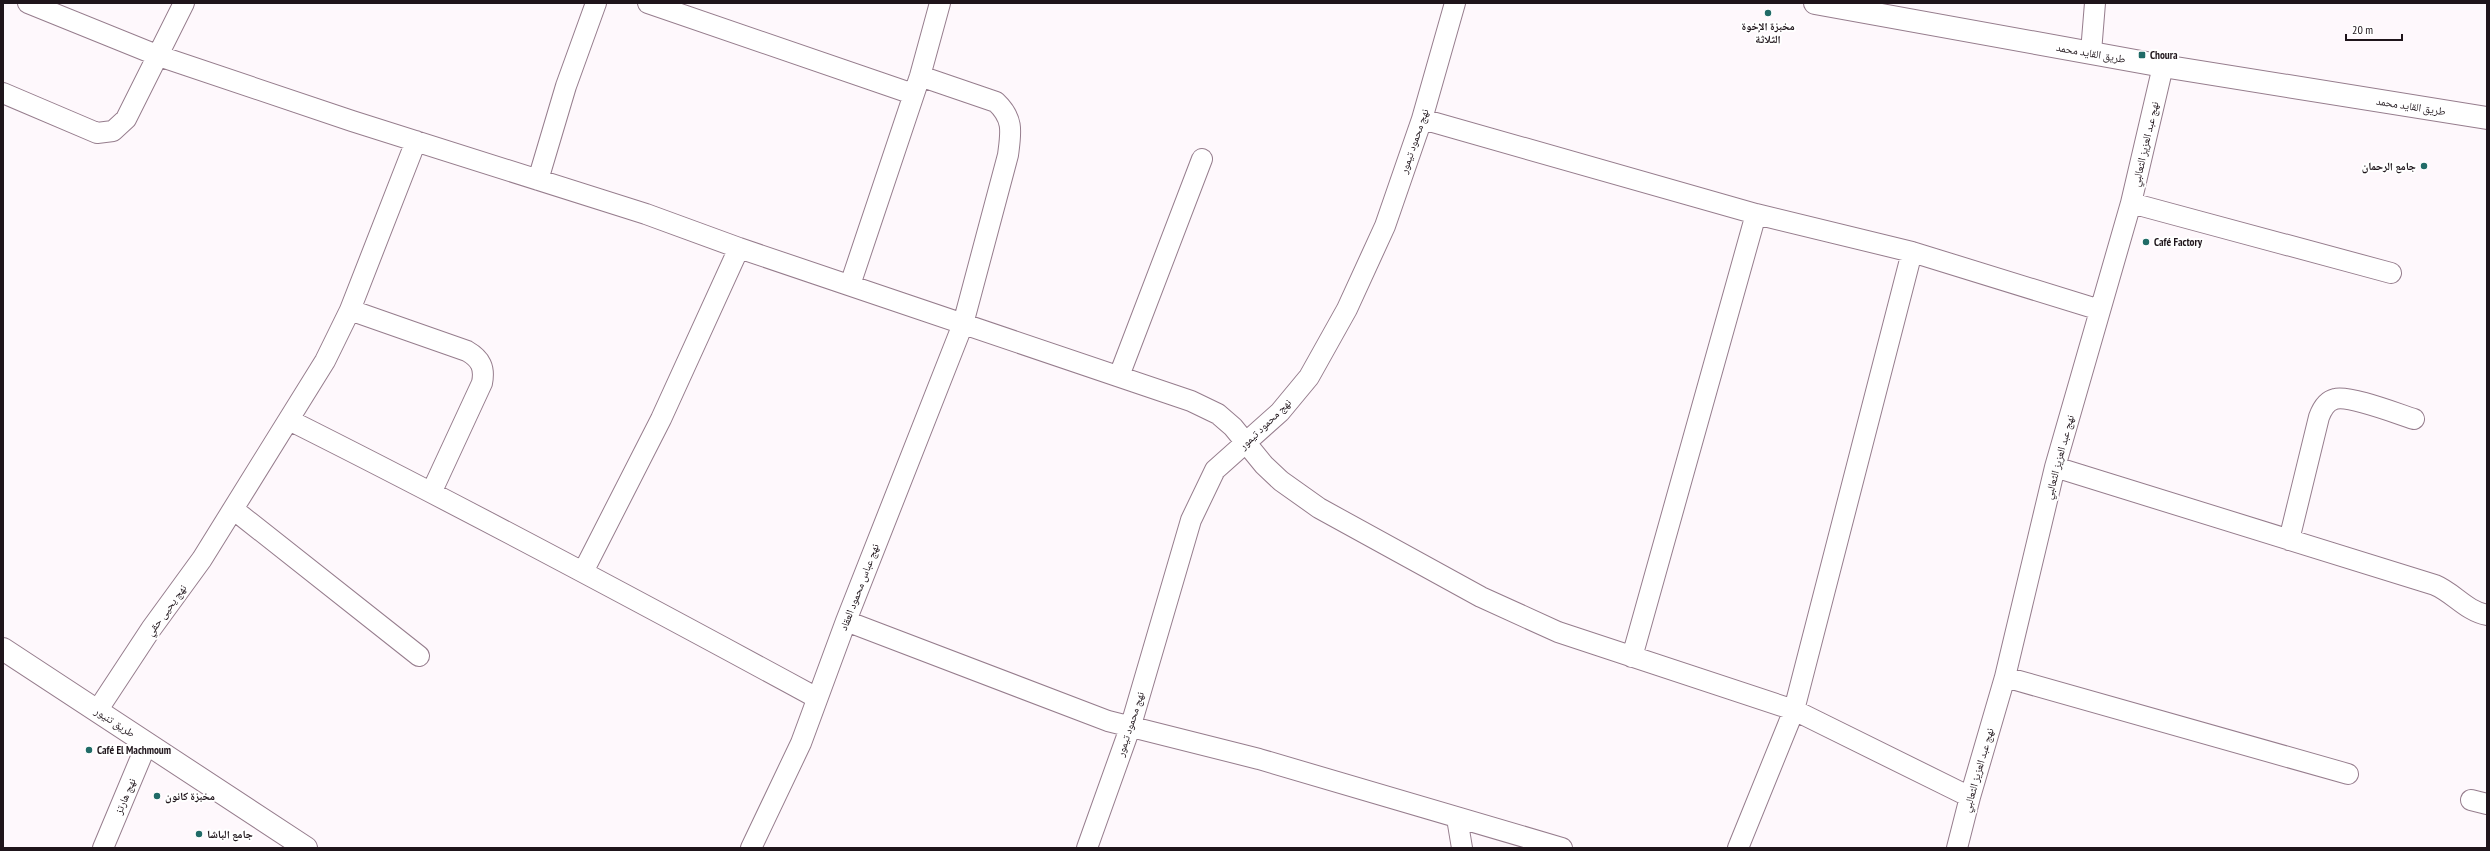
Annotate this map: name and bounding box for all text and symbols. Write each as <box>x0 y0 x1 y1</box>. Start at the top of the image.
marker: مخبزة الإخوة الثلاثة <box>1763 8 1773 18</box>
scale bar <box>2346 16 2402 42</box>
place label: مخبزة الإخوة الثلاثة <box>1741 19 1795 46</box>
text: 20 m <box>2352 22 2373 37</box>
street label: طريق القايد محمد <box>2055 40 2127 66</box>
place label: Choura <box>2150 48 2178 62</box>
marker: Choura <box>2137 50 2147 60</box>
street label: طريق القايد محمد <box>2375 94 2447 118</box>
street label: نهج عبد العزيز الثعالبي <box>2128 100 2163 188</box>
street label: نهج محمود تيمور <box>1396 107 1432 176</box>
place label: جامع الرحمان <box>2362 159 2416 174</box>
marker: جامع الرحمان <box>2419 161 2429 171</box>
place label: Café Factory <box>2154 235 2203 249</box>
marker: Café Factory <box>2141 237 2151 247</box>
street label: نهج محمود تيمور <box>1235 396 1294 453</box>
street label: نهج عبد العزيز الثعالبي <box>2041 413 2079 501</box>
street label: نهج عباس محمود العقاد <box>836 542 882 632</box>
street label: نهج يحيى حقي <box>143 581 191 640</box>
street label: نهج محمود تيمور <box>1113 690 1147 759</box>
street label: طريق تنيور <box>91 703 138 740</box>
street label: نهج عبد العزيز الثعالبي <box>1959 726 1998 814</box>
place label: Café El Machmoum <box>97 743 171 757</box>
marker: Café El Machmoum <box>84 745 94 755</box>
street label: نهج هارتز <box>111 776 139 817</box>
place label: مخبزة كانون <box>165 789 215 804</box>
marker: مخبزة كانون <box>152 791 162 801</box>
place label: جامع الباشا <box>207 827 253 842</box>
marker: جامع الباشا <box>194 829 204 839</box>

